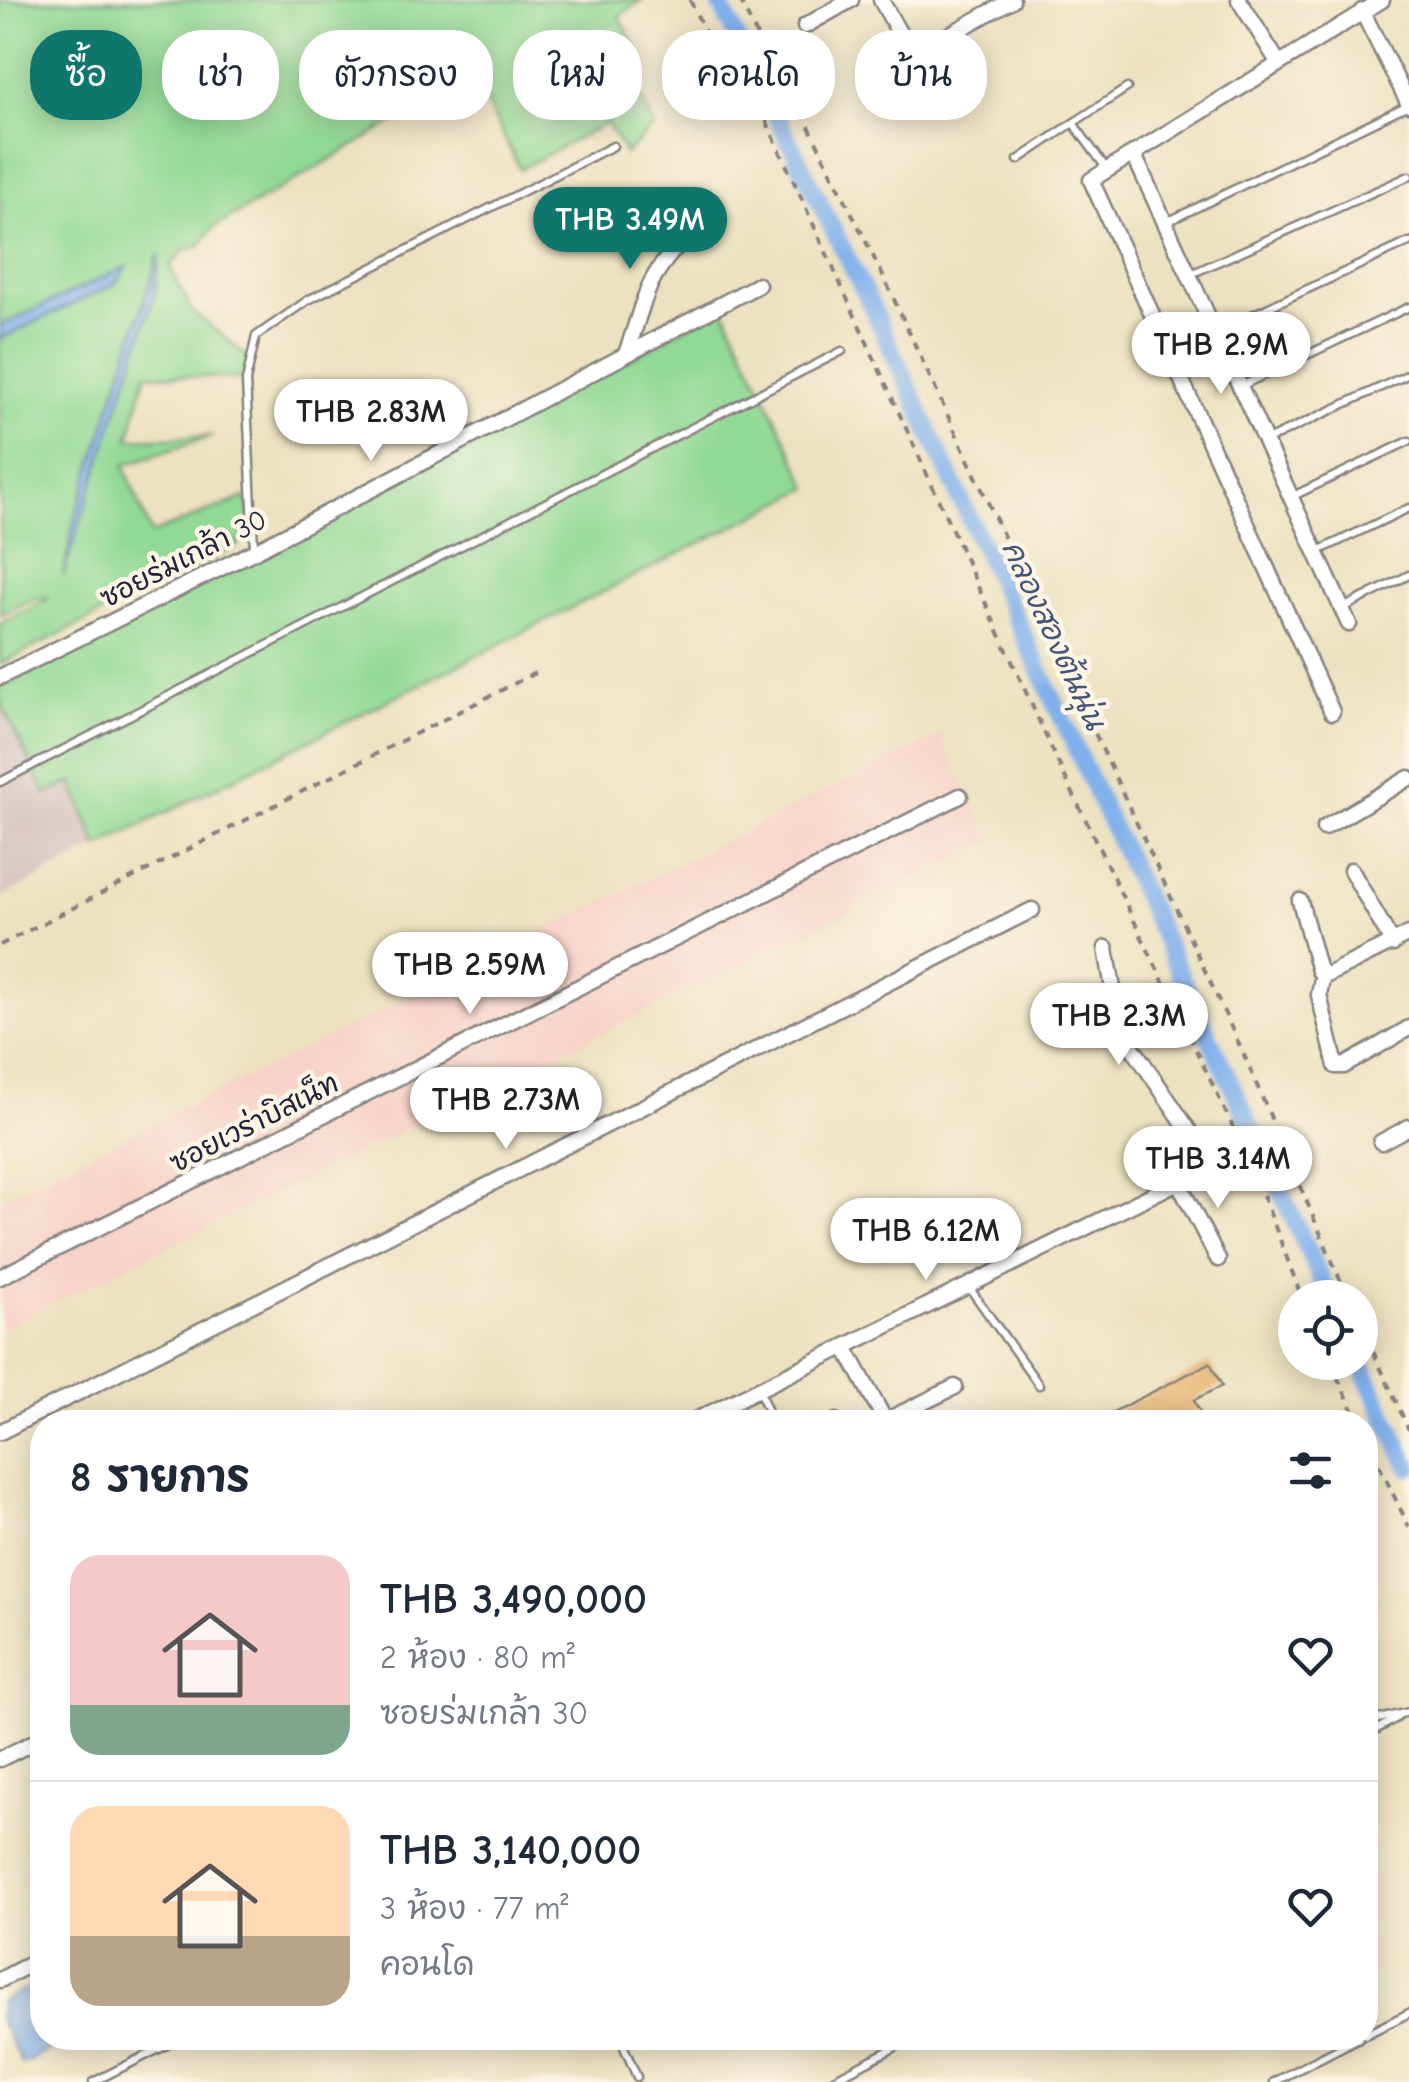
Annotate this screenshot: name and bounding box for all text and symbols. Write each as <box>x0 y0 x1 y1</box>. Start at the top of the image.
chip: ซื้อ <box>30 30 142 120</box>
chip: เช่า <box>162 30 279 120</box>
chip: ตัวกรอง <box>299 30 493 120</box>
chip: ใหม่ <box>513 30 642 120</box>
chip: คอนโด <box>662 30 835 120</box>
chip: บ้าน <box>855 30 987 120</box>
pin: THB 3.49M <box>516 187 744 272</box>
text: THB 3.49M <box>555 201 705 238</box>
pin: THB 2.9M <box>1118 312 1324 397</box>
text: THB 2.9M <box>1154 326 1288 363</box>
pin: THB 2.83M <box>257 379 485 464</box>
text: THB 2.83M <box>296 393 446 430</box>
street label: ซอยร่มเกล้า 30 <box>94 501 272 614</box>
water label: คลองสองต้นนุ่น <box>991 534 1115 738</box>
pin: THB 2.59M <box>356 932 584 1017</box>
text: THB 2.59M <box>394 946 546 983</box>
pin: THB 2.3M <box>1016 983 1222 1068</box>
text: THB 2.3M <box>1052 997 1186 1034</box>
street label: ซอยเวร่าบิสเน็ท <box>163 1063 344 1179</box>
pin: THB 2.73M <box>392 1067 620 1152</box>
text: THB 2.73M <box>432 1081 580 1118</box>
pin: THB 3.14M <box>1104 1126 1332 1211</box>
text: THB 3.14M <box>1145 1140 1291 1177</box>
pin: THB 6.12M <box>812 1198 1040 1283</box>
text: THB 6.12M <box>852 1212 1000 1249</box>
map controls <box>1278 1280 1378 1380</box>
button: locate <box>1278 1280 1378 1380</box>
icon: filters <box>1283 1443 1338 1498</box>
text: 8 รายการ <box>70 1453 250 1502</box>
text: THB 3,490,000 <box>380 1575 647 1624</box>
icon: home <box>150 1595 270 1715</box>
icon: heart <box>1283 1628 1338 1683</box>
text: 2 ห้อง · 80 m² <box>380 1639 575 1676</box>
text: ซอยร่มเกล้า 30 <box>380 1695 588 1732</box>
text: THB 3,140,000 <box>380 1826 641 1875</box>
icon: home <box>150 1846 270 1966</box>
icon: heart <box>1283 1879 1338 1934</box>
text: 3 ห้อง · 77 m² <box>380 1890 568 1927</box>
text: คอนโด <box>380 1946 474 1983</box>

